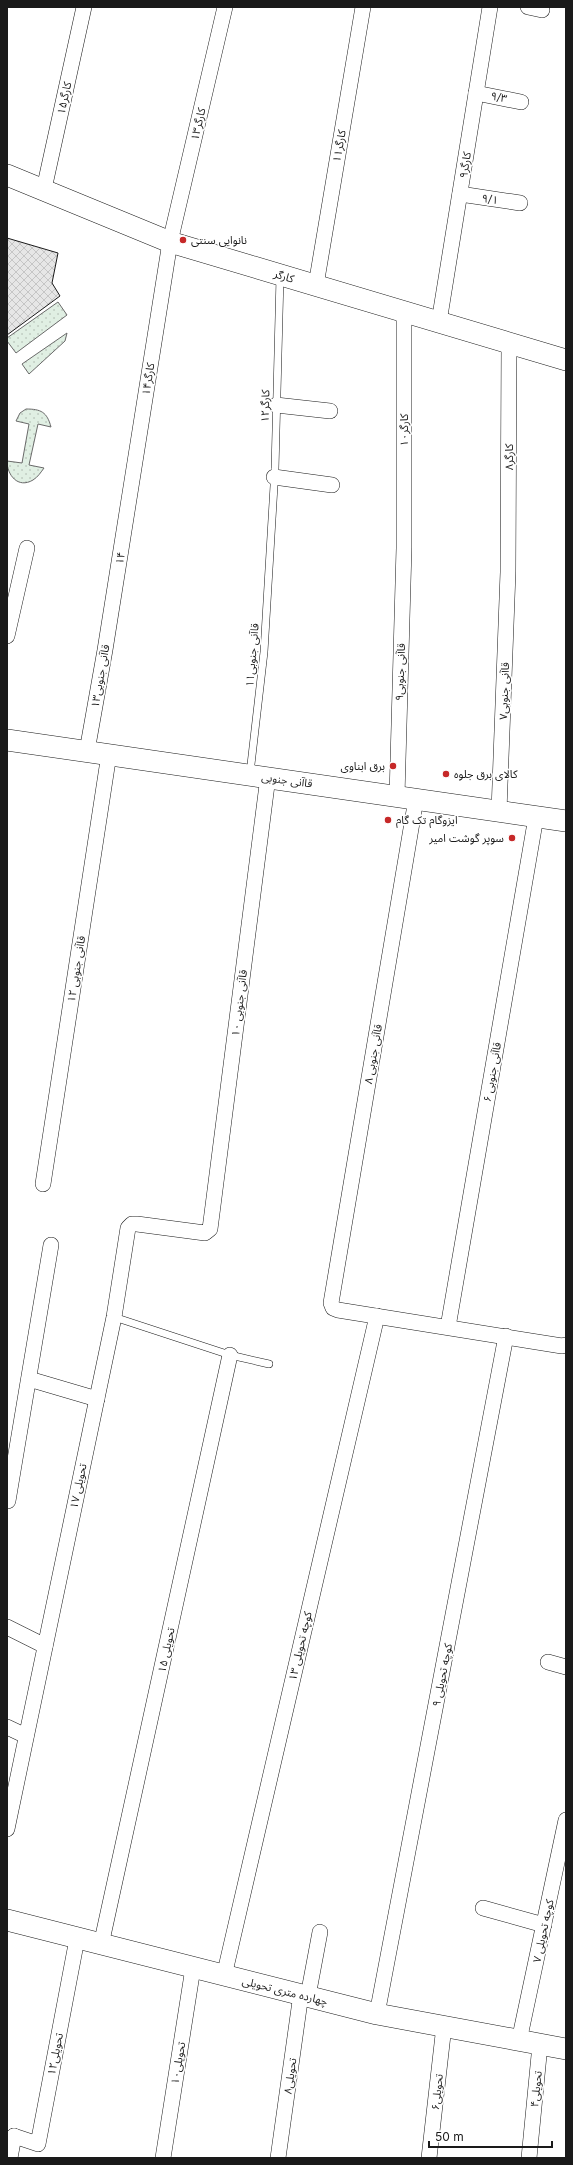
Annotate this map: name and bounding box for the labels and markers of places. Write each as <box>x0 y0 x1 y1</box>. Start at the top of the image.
place label: نانوایی سنتی <box>191 233 247 247</box>
marker: نانوایی سنتی <box>178 235 188 245</box>
place label: برق ابناوی <box>341 759 385 773</box>
marker: برق ابناوی <box>388 761 398 771</box>
place label: کالای برق جلوه <box>454 767 518 781</box>
marker: کالای برق جلوه <box>441 769 451 779</box>
place label: ایزوگام تک گام <box>396 813 458 828</box>
marker: ایزوگام تک گام <box>383 815 393 825</box>
place label: سوپر گوشت امیر <box>428 831 504 846</box>
marker: سوپر گوشت امیر <box>507 833 517 843</box>

